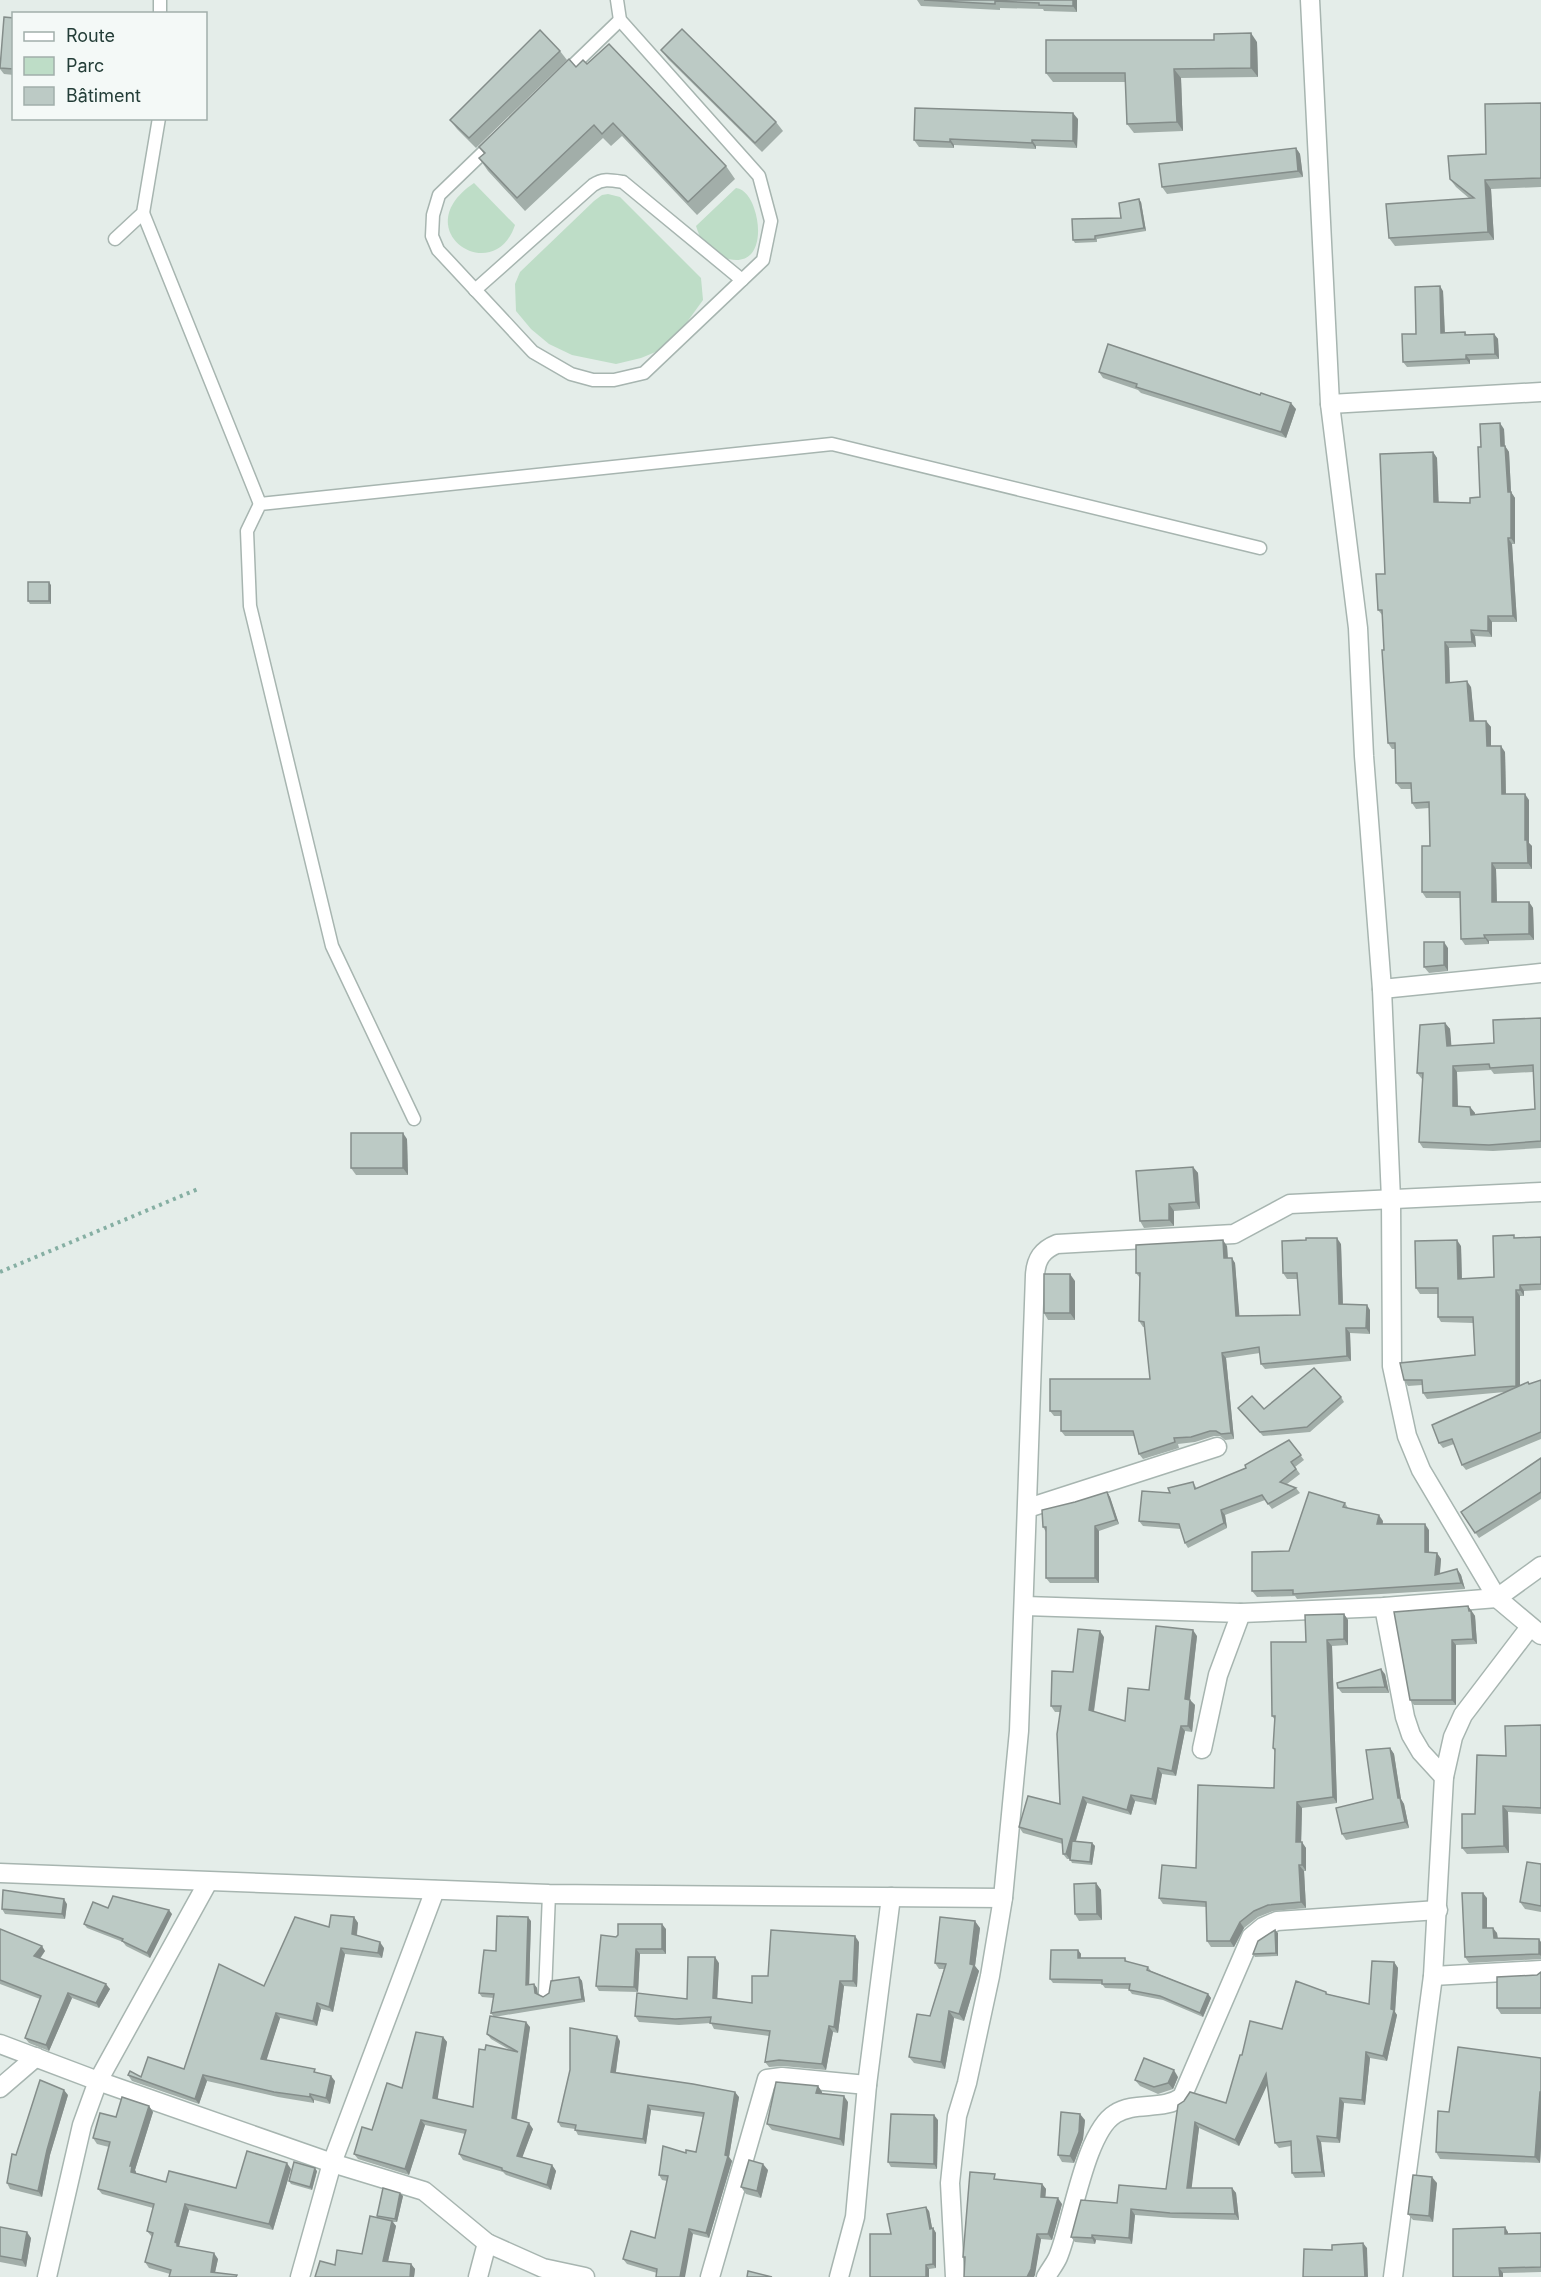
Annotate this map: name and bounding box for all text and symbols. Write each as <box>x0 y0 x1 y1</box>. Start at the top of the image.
legend <box>12 12 207 120</box>
text: Route <box>66 25 115 46</box>
text: Parc <box>66 55 104 76</box>
text: Bâtiment <box>66 85 141 106</box>

